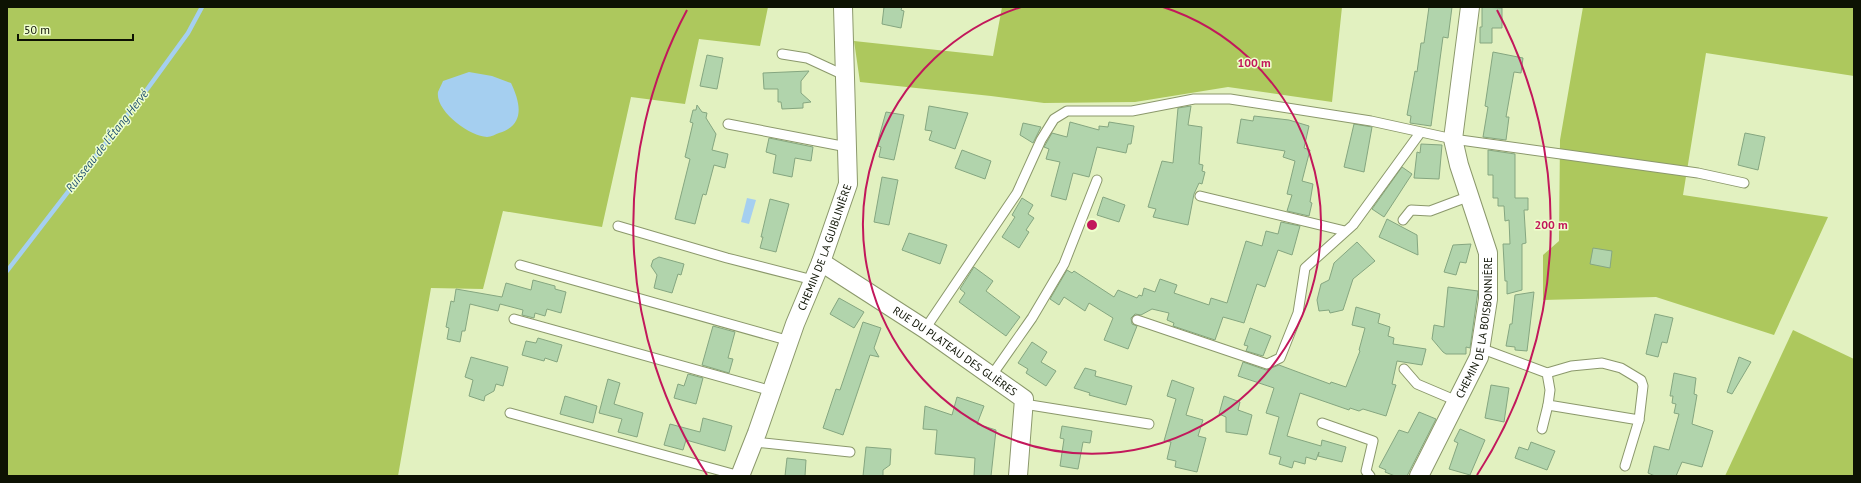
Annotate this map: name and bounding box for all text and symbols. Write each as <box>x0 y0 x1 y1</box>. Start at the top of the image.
scale bar <box>18 16 133 42</box>
text: 50 m <box>24 22 50 37</box>
text: 100 m <box>1237 55 1271 70</box>
water label: Ruisseau de l'Étang Hervé <box>62 86 151 195</box>
street label: CHEMIN DE LA GUIBLINIÈRE <box>794 182 855 313</box>
text: 200 m <box>1534 217 1568 232</box>
centre of rings <box>1085 218 1099 232</box>
street label: CHEMIN DE LA BOISBONNIÈRE <box>1452 257 1495 401</box>
street label: RUE DU PLATEAU DES GLIÈRES <box>890 303 1020 399</box>

